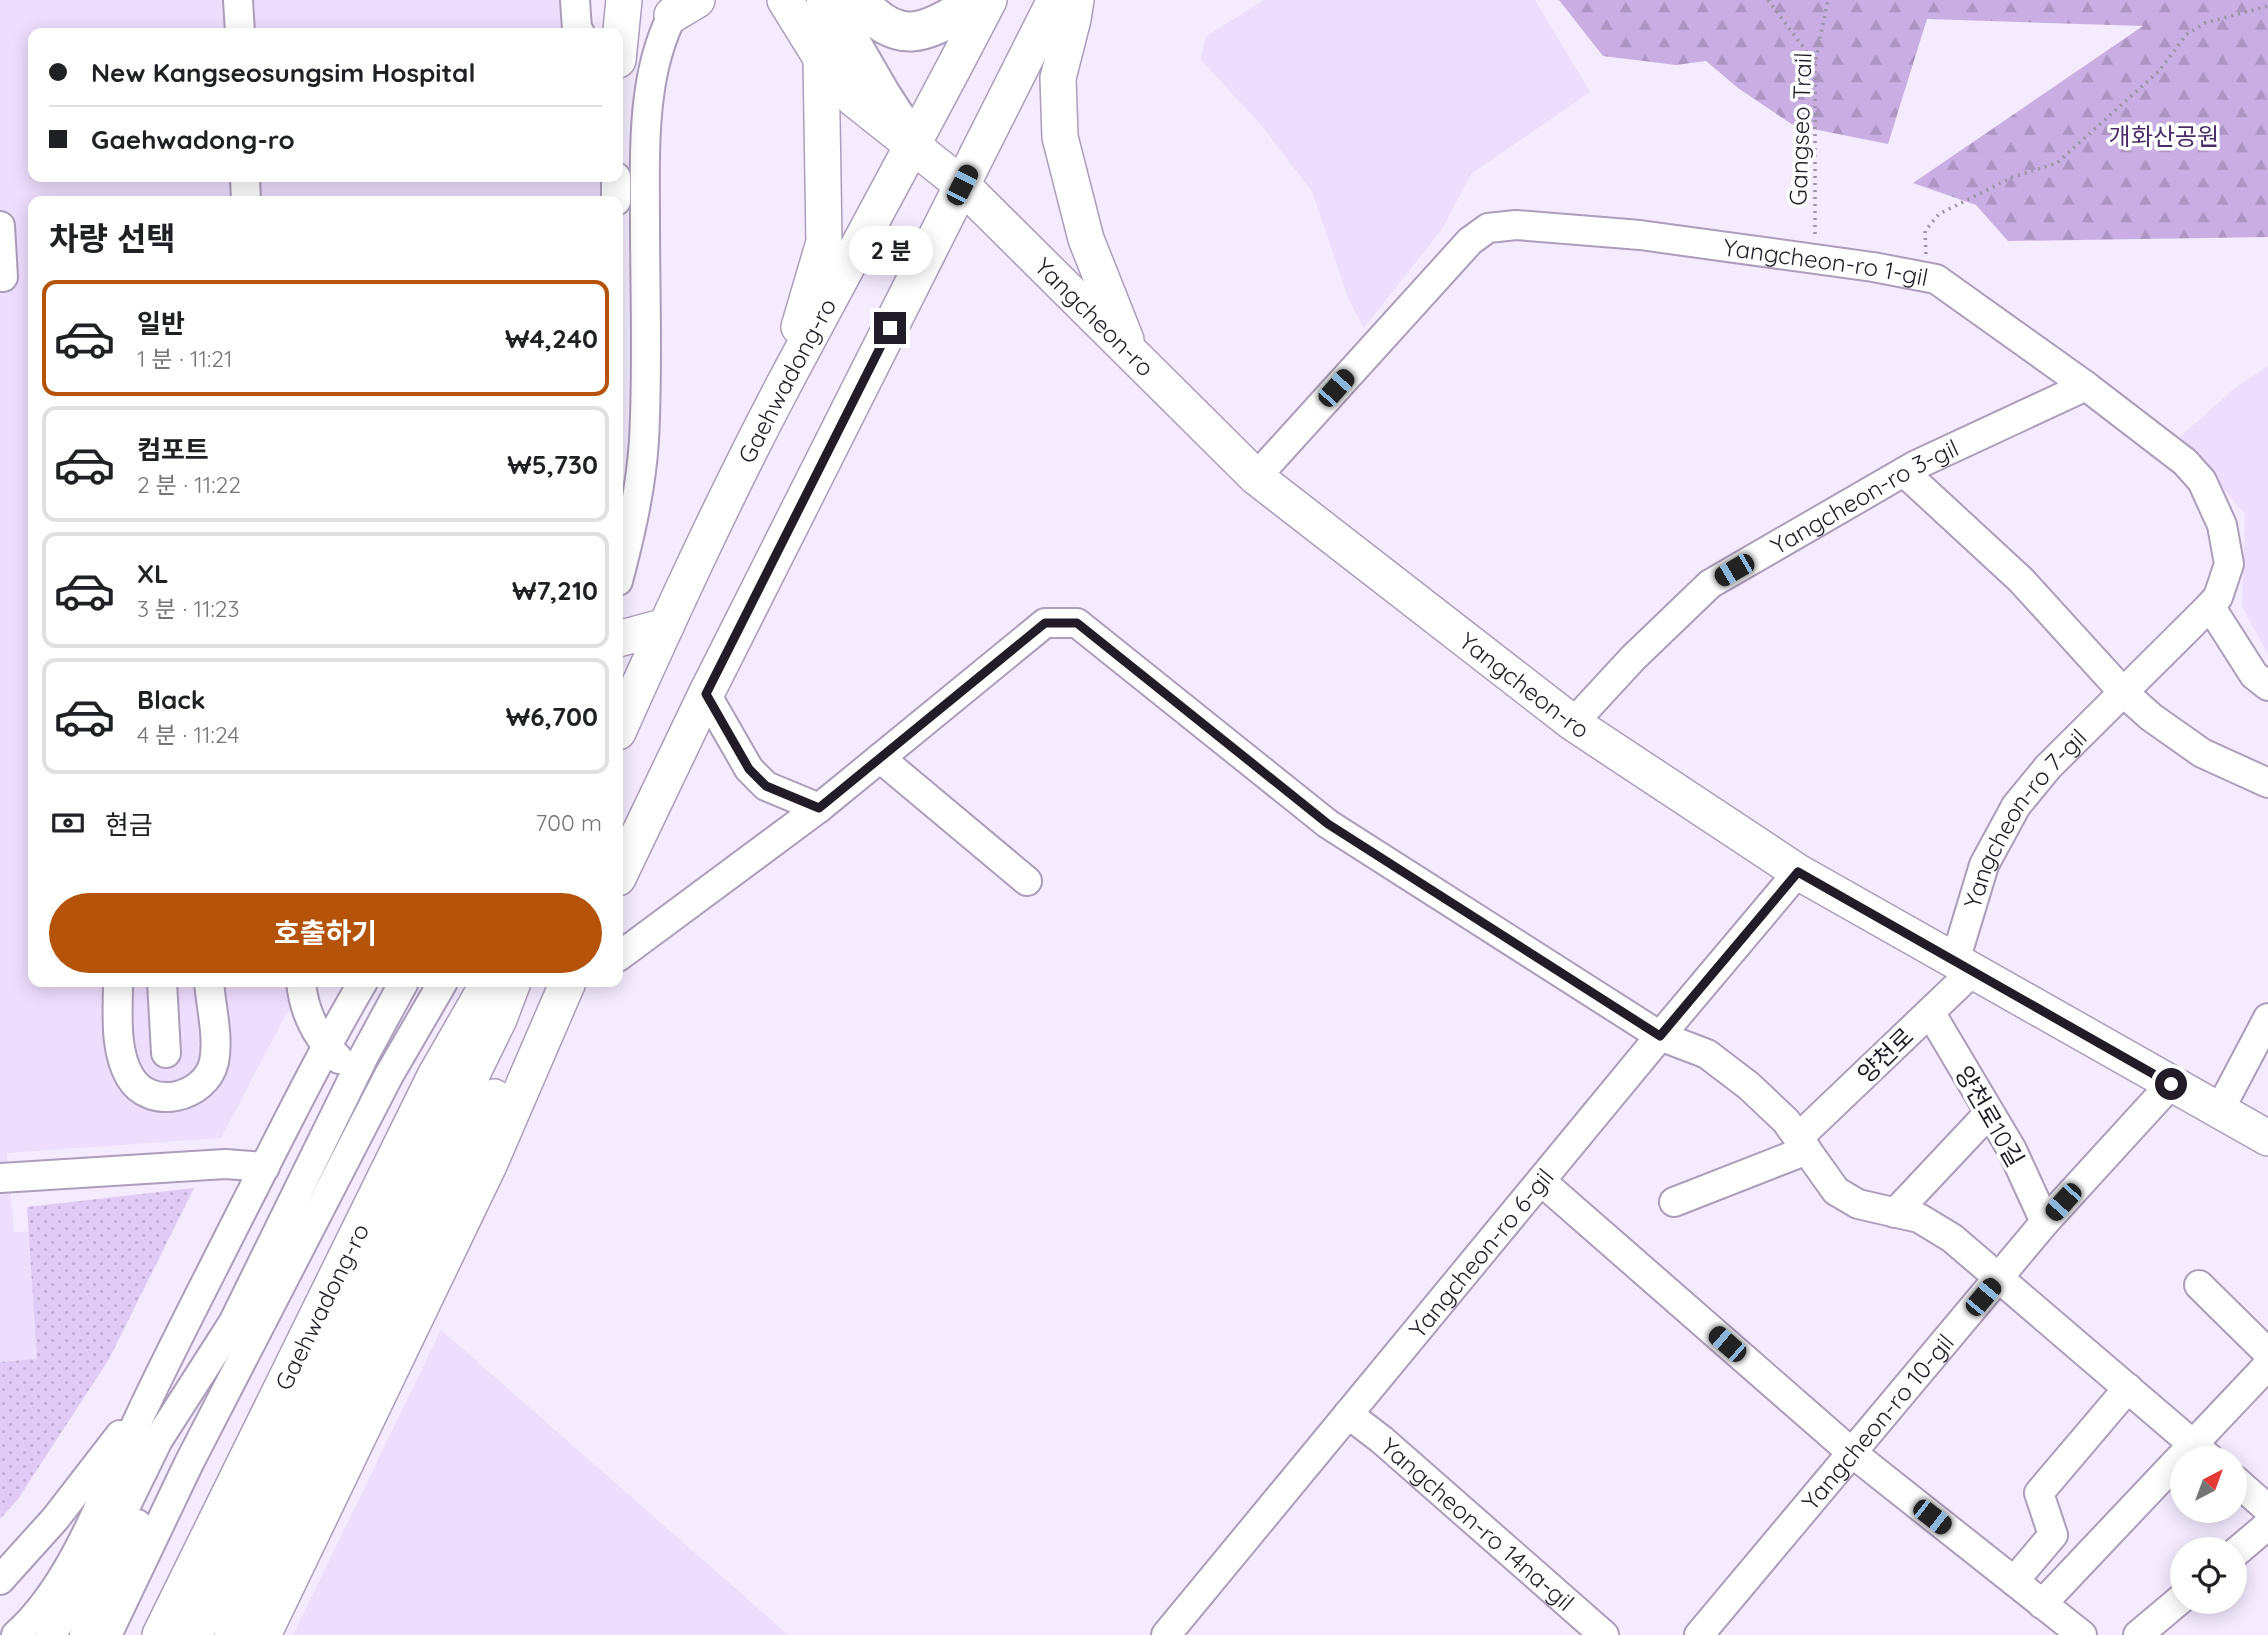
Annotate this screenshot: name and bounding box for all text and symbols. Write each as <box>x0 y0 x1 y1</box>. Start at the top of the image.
street label: Gangseo Trail <box>1782 52 1818 206</box>
text: New Kangseosungsim Hospital <box>91 56 475 89</box>
park label: 개화산공원 <box>2109 121 2219 151</box>
text: Gaehwadong-ro <box>91 123 295 156</box>
car <box>944 162 981 208</box>
text: 차량 선택 <box>49 218 176 258</box>
callout: 2 분 <box>848 226 932 276</box>
street label: Yangcheon-ro 1-gil <box>1721 232 1931 292</box>
text: 2 분 <box>871 236 911 265</box>
street label: Yangcheon-ro <box>1029 251 1161 382</box>
street label: Gaehwadong-ro <box>731 293 842 468</box>
icon: car <box>53 307 116 370</box>
text: 일반 <box>137 307 185 340</box>
route end <box>874 312 906 344</box>
text: ₩4,240 <box>505 322 598 355</box>
text: 1 분 · 11:21 <box>137 344 233 373</box>
car <box>1315 365 1358 411</box>
street label: Yangcheon-ro 3-gil <box>1765 432 1963 561</box>
icon: car <box>53 433 116 496</box>
text: 컴포트 <box>137 433 209 466</box>
text: ₩5,730 <box>507 448 598 481</box>
text: 2 분 · 11:22 <box>137 470 241 499</box>
car <box>1711 550 1758 590</box>
text: XL <box>137 557 169 590</box>
icon: car <box>53 559 116 622</box>
text: ₩7,210 <box>512 574 598 607</box>
text: 3 분 · 11:23 <box>137 594 240 623</box>
street label: Yangcheon-ro <box>1453 626 1595 745</box>
text: Black <box>137 683 206 716</box>
icon: car <box>53 685 116 748</box>
text: ₩6,700 <box>506 700 598 733</box>
text: 4 분 · 11:24 <box>137 720 239 749</box>
street label: Yangcheon-ro 7-gil <box>1957 722 2093 912</box>
icon: cash <box>49 804 87 842</box>
text: 현금 <box>105 808 153 841</box>
text: 700 m <box>536 808 602 837</box>
button: 호출하기 <box>49 893 602 973</box>
street label: 양천로 <box>1851 1021 1919 1089</box>
street label: 양천로10길 <box>1949 1060 2031 1172</box>
route start <box>2155 1068 2187 1100</box>
street label: Yangcheon-ro 6-gil <box>1402 1162 1560 1344</box>
car <box>2042 1179 2085 1225</box>
street label: Gaehwadong-ro <box>268 1218 375 1395</box>
car <box>1962 1274 2005 1320</box>
car <box>1705 1322 1750 1366</box>
street label: Yangcheon-ro 10-gil <box>1795 1328 1960 1516</box>
street label: Yangcheon-ro 14na-gil <box>1375 1431 1580 1617</box>
north arrow <box>2170 1446 2247 1522</box>
map controls <box>2170 1446 2247 1614</box>
car <box>1909 1496 1956 1538</box>
button: locate <box>2170 1537 2247 1614</box>

